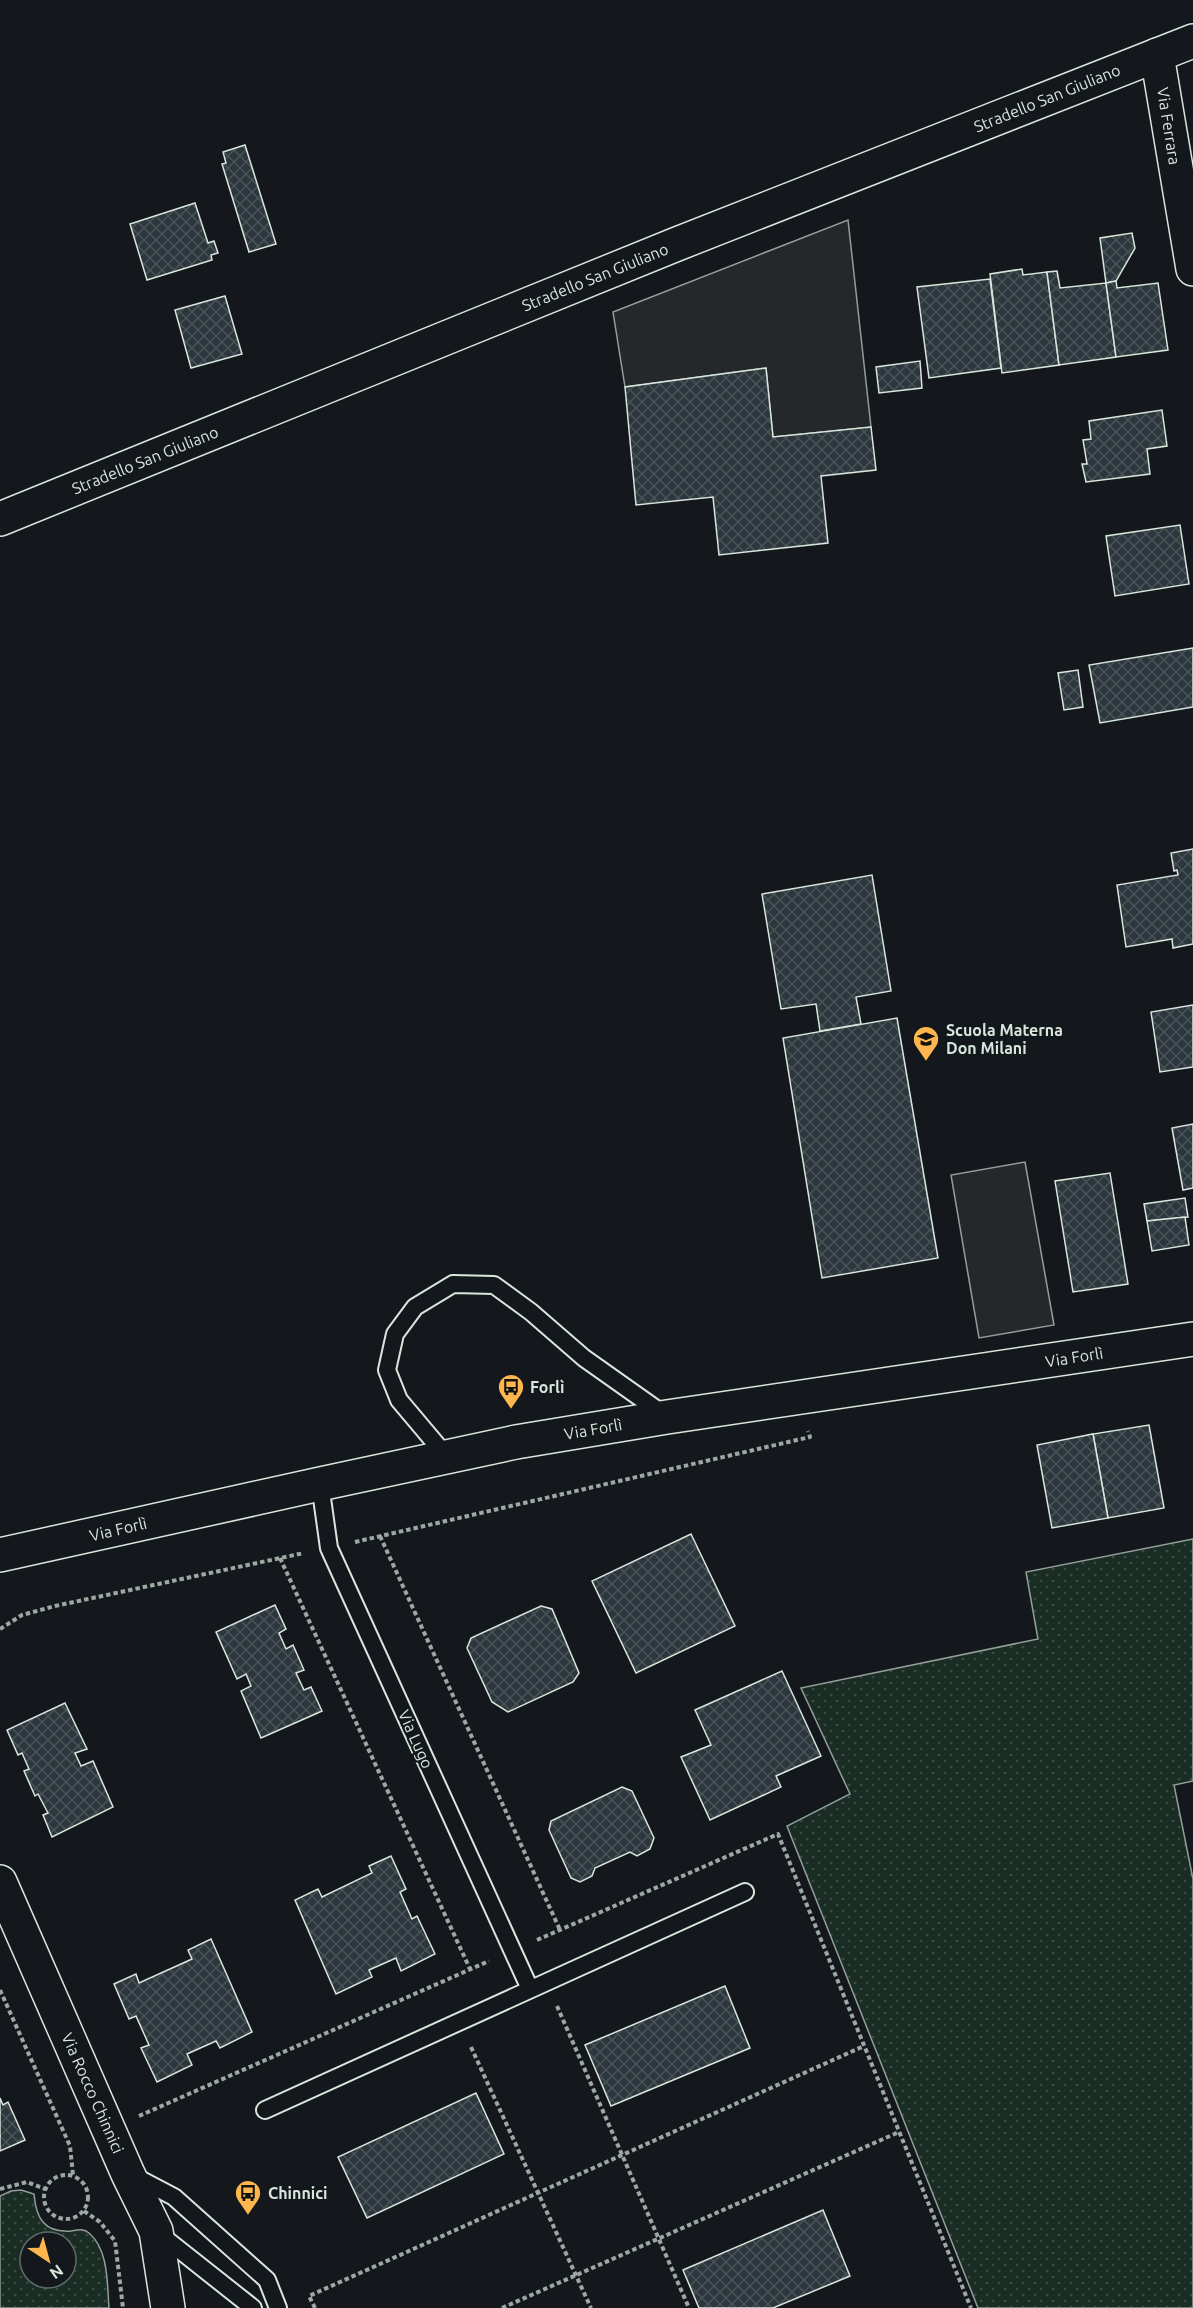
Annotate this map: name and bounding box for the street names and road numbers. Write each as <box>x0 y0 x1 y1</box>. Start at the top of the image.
street label: Stradello San Giuliano <box>971 60 1123 136</box>
street label: Via Ferrara <box>1154 86 1184 166</box>
street label: Stradello San Giuliano <box>519 239 671 315</box>
street label: Stradello San Giuliano <box>69 422 221 498</box>
street label: Via Forlì <box>1044 1344 1104 1370</box>
street label: Via Forlì <box>563 1415 623 1443</box>
street label: Via Forlì <box>88 1514 149 1544</box>
street label: Via Lugo <box>395 1707 437 1771</box>
street label: Via Rocco Chinnici <box>58 2030 128 2156</box>

